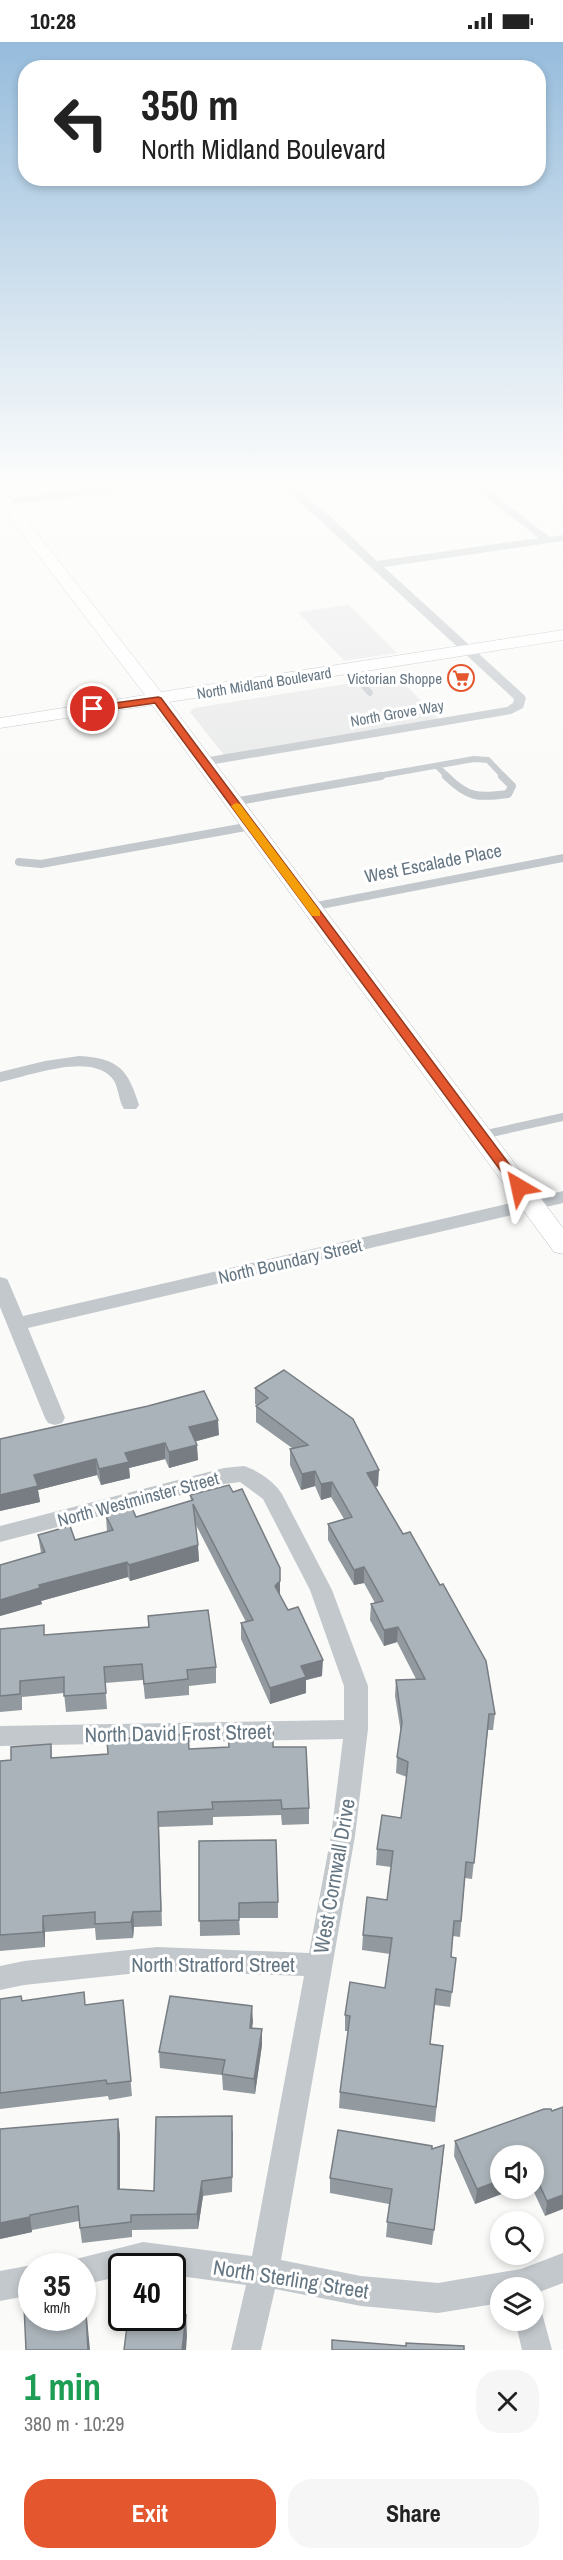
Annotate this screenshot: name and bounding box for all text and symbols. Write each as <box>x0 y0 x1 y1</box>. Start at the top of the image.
text: 10:28 <box>30 6 76 36</box>
text: 350 m <box>141 77 239 133</box>
icon: left <box>42 84 120 162</box>
text: North Midland Boulevard <box>141 131 386 167</box>
street label: North Midland Boulevard <box>195 662 333 704</box>
supermarket icon: Victorian Shoppe <box>446 663 476 693</box>
place label: Victorian Shoppe <box>347 668 442 689</box>
pin <box>67 683 118 734</box>
icon: arrive <box>76 692 109 725</box>
street label: North Grove Way <box>349 694 446 732</box>
street label: West Escalade Place <box>362 837 504 889</box>
position arrow <box>487 1155 551 1219</box>
street label: North Boundary Street <box>216 1232 364 1290</box>
street label: North Westminster Street <box>54 1465 222 1533</box>
street label: North David Frost Street <box>84 1717 272 1749</box>
street label: West Cornwall Drive <box>306 1796 362 1956</box>
street label: North Stratford Street <box>131 1950 295 1979</box>
map controls <box>490 2145 544 2331</box>
button: sound <box>490 2145 544 2199</box>
button: search <box>490 2211 544 2265</box>
street label: North Sterling Street <box>211 2252 371 2306</box>
speed limit sign: 40 <box>108 2253 186 2331</box>
text: 35 <box>43 2265 71 2305</box>
button: layers <box>490 2277 544 2331</box>
text: km/h <box>44 2297 70 2318</box>
text: 1 min <box>24 2363 101 2411</box>
button: close <box>476 2370 539 2433</box>
text: 380 m · 10:29 <box>24 2410 124 2437</box>
button: Exit <box>24 2479 276 2548</box>
button: Share <box>288 2479 539 2548</box>

